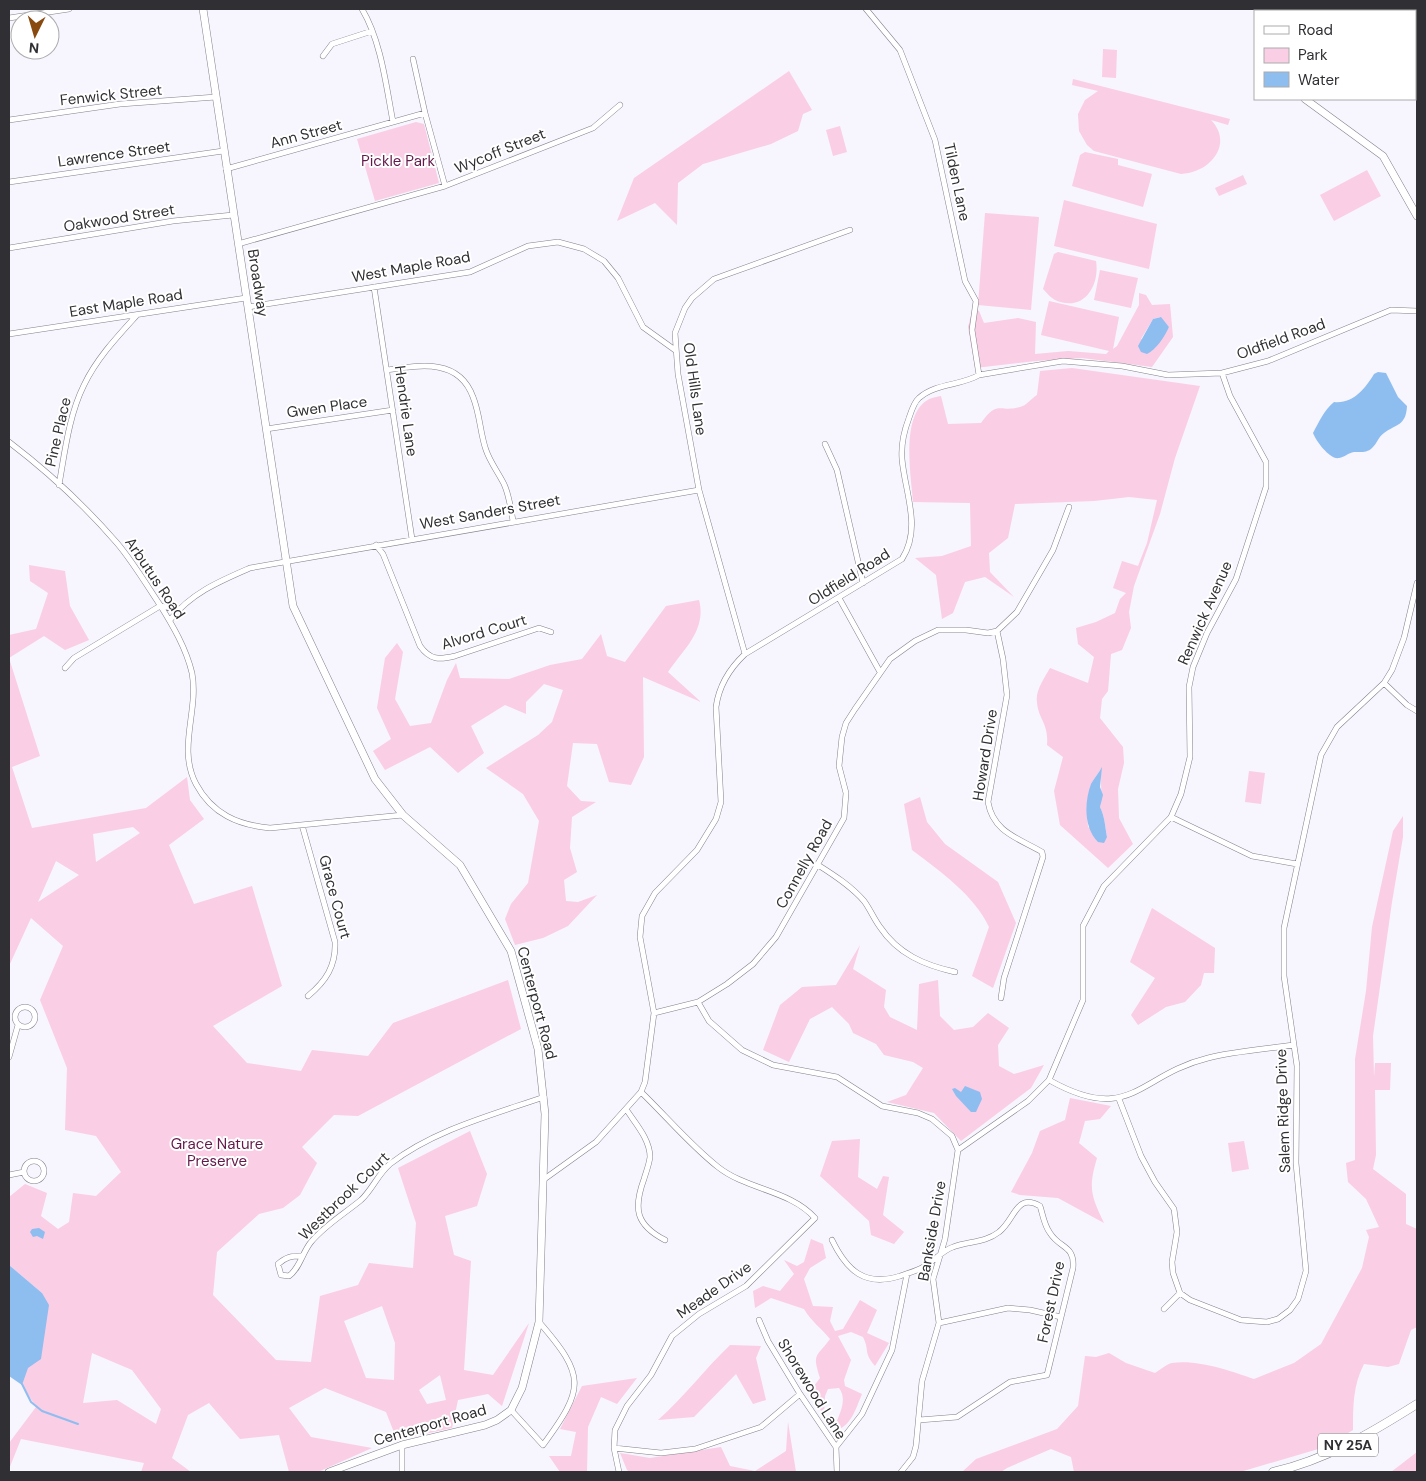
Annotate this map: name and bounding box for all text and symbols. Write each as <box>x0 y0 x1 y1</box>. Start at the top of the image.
north arrow <box>10 10 60 60</box>
legend <box>1254 10 1416 100</box>
text: Road <box>1298 20 1333 40</box>
text: N <box>28 39 40 57</box>
text: Park <box>1298 45 1328 65</box>
text: Water <box>1298 70 1340 90</box>
street label: Fenwick Street <box>59 80 163 110</box>
street label: Ann Street <box>268 115 344 153</box>
street label: Wycoff Street <box>452 124 549 178</box>
street label: Lawrence Street <box>56 136 172 172</box>
street label: Tilden Lane <box>939 141 975 223</box>
park label: Pickle Park <box>361 151 435 171</box>
street label: Oakwood Street <box>62 199 176 237</box>
street label: West Maple Road <box>350 247 472 287</box>
street label: Broadway <box>243 248 273 319</box>
street label: East Maple Road <box>68 284 184 322</box>
street label: Oldfield Road <box>1234 314 1328 364</box>
street label: Old Hills Lane <box>679 341 711 437</box>
street label: Hendrie Lane <box>390 364 422 458</box>
street label: Gwen Place <box>286 391 368 423</box>
street label: Pine Place <box>40 395 76 469</box>
street label: West Sanders Street <box>418 490 562 534</box>
street label: Arbutus Road <box>120 533 190 623</box>
street label: Oldfield Road <box>804 544 894 610</box>
street label: Renwick Avenue <box>1173 558 1237 668</box>
street label: Alvord Court <box>439 610 529 654</box>
street label: Howard Drive <box>968 708 1002 802</box>
street label: Connelly Road <box>771 816 837 912</box>
street label: Grace Court <box>314 853 356 941</box>
street label: Centerport Road <box>512 944 562 1062</box>
street label: Salem Ridge Drive <box>1271 1049 1295 1173</box>
park label: Grace Nature Preserve <box>171 1134 263 1171</box>
street label: Westbrook Court <box>294 1147 394 1245</box>
street label: Bankside Drive <box>913 1179 951 1283</box>
street label: Meade Drive <box>673 1257 755 1323</box>
street label: Forest Drive <box>1033 1259 1069 1345</box>
street label: Shorewood Lane <box>773 1335 851 1443</box>
street label: Centerport Road <box>371 1399 489 1451</box>
road number: NY 25A <box>1318 1434 1378 1456</box>

